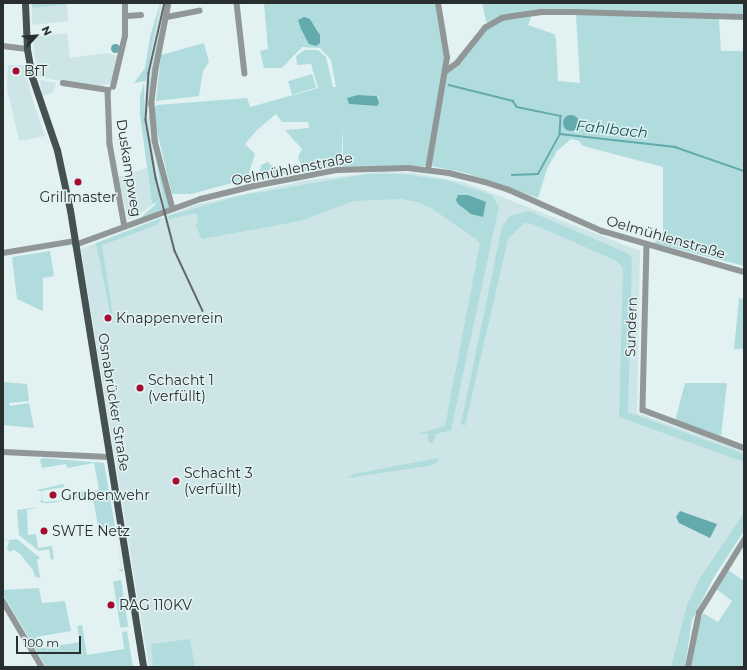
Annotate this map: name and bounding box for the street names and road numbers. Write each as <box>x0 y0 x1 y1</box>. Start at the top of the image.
street label: Duskampweg <box>113 118 145 218</box>
street label: Oelmühlenstraße <box>230 149 354 189</box>
street label: Oelmühlenstraße <box>605 212 727 262</box>
street label: Sundern <box>622 297 640 357</box>
street label: Osnabrücker Straße <box>95 332 133 472</box>

